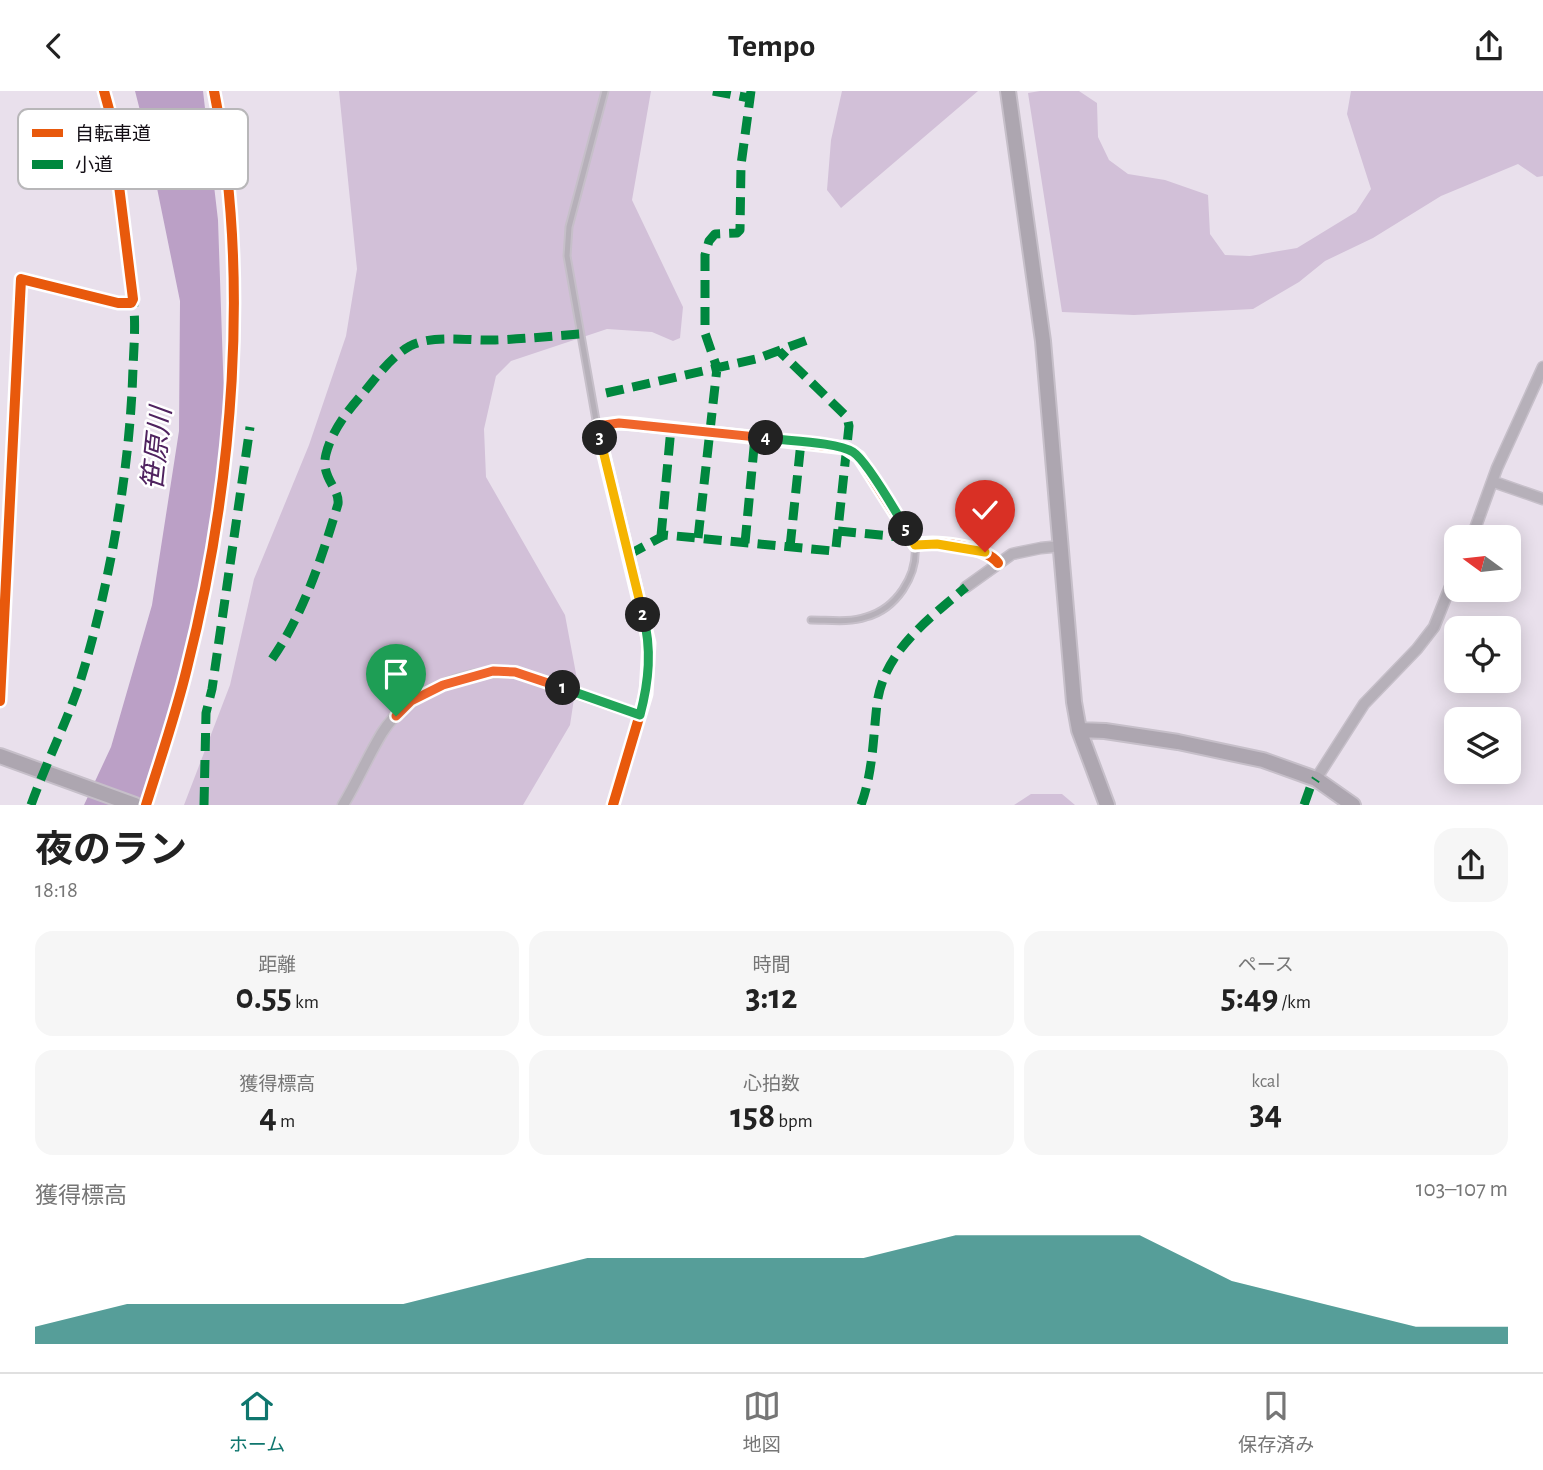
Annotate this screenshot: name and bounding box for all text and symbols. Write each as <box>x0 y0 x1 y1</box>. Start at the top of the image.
icon: back <box>35 27 73 65</box>
icon: share <box>1470 27 1508 65</box>
text: Tempo <box>728 30 815 62</box>
legend <box>18 109 248 189</box>
text: 自転車道 <box>75 124 151 144</box>
text: 小道 <box>75 155 113 175</box>
water label: 笹原川 <box>138 403 177 492</box>
pin: 3 <box>582 421 618 455</box>
pin: 4 <box>748 421 784 455</box>
text: 3 <box>595 428 604 447</box>
text: 4 <box>761 428 770 447</box>
pin <box>955 480 1015 552</box>
icon: check <box>966 491 1004 529</box>
pin: 5 <box>888 511 923 547</box>
text: 5 <box>901 519 910 538</box>
north arrow <box>1444 525 1521 602</box>
map controls <box>1444 525 1521 784</box>
pin: 2 <box>626 597 660 633</box>
text: 2 <box>638 605 647 624</box>
button: locate <box>1444 616 1521 693</box>
pin <box>366 644 426 716</box>
icon: arrive <box>377 655 415 693</box>
pin: 1 <box>546 671 580 705</box>
text: 1 <box>559 678 566 697</box>
button: layers <box>1444 707 1521 784</box>
button: share <box>1434 828 1508 902</box>
text: 夜のラン <box>35 832 187 870</box>
text: 18:18 <box>35 879 78 902</box>
text: 距離 <box>258 956 296 975</box>
text: 時間 <box>752 956 791 975</box>
text: ペース <box>1238 956 1294 975</box>
text: 0.55 <box>235 980 292 1015</box>
text: 3:12 <box>745 980 798 1015</box>
text: 5:49 <box>1221 980 1278 1015</box>
text: km <box>292 993 319 1012</box>
text: /km <box>1278 993 1311 1012</box>
text: kcal <box>1251 1072 1280 1091</box>
text: 獲得標高 <box>239 1075 315 1094</box>
text: 心拍数 <box>743 1075 800 1094</box>
text: 34 <box>1249 1096 1282 1131</box>
text: 4 <box>259 1099 277 1134</box>
text: 158 <box>730 1099 775 1134</box>
text: m <box>277 1112 295 1131</box>
text: bpm <box>775 1112 813 1131</box>
text: 103–107 m <box>1416 1178 1508 1201</box>
text: 獲得標高 <box>35 1185 127 1208</box>
tab: ホーム <box>229 1387 285 1457</box>
tab: 地図 <box>743 1387 781 1457</box>
tab: 保存済み <box>1238 1387 1314 1457</box>

